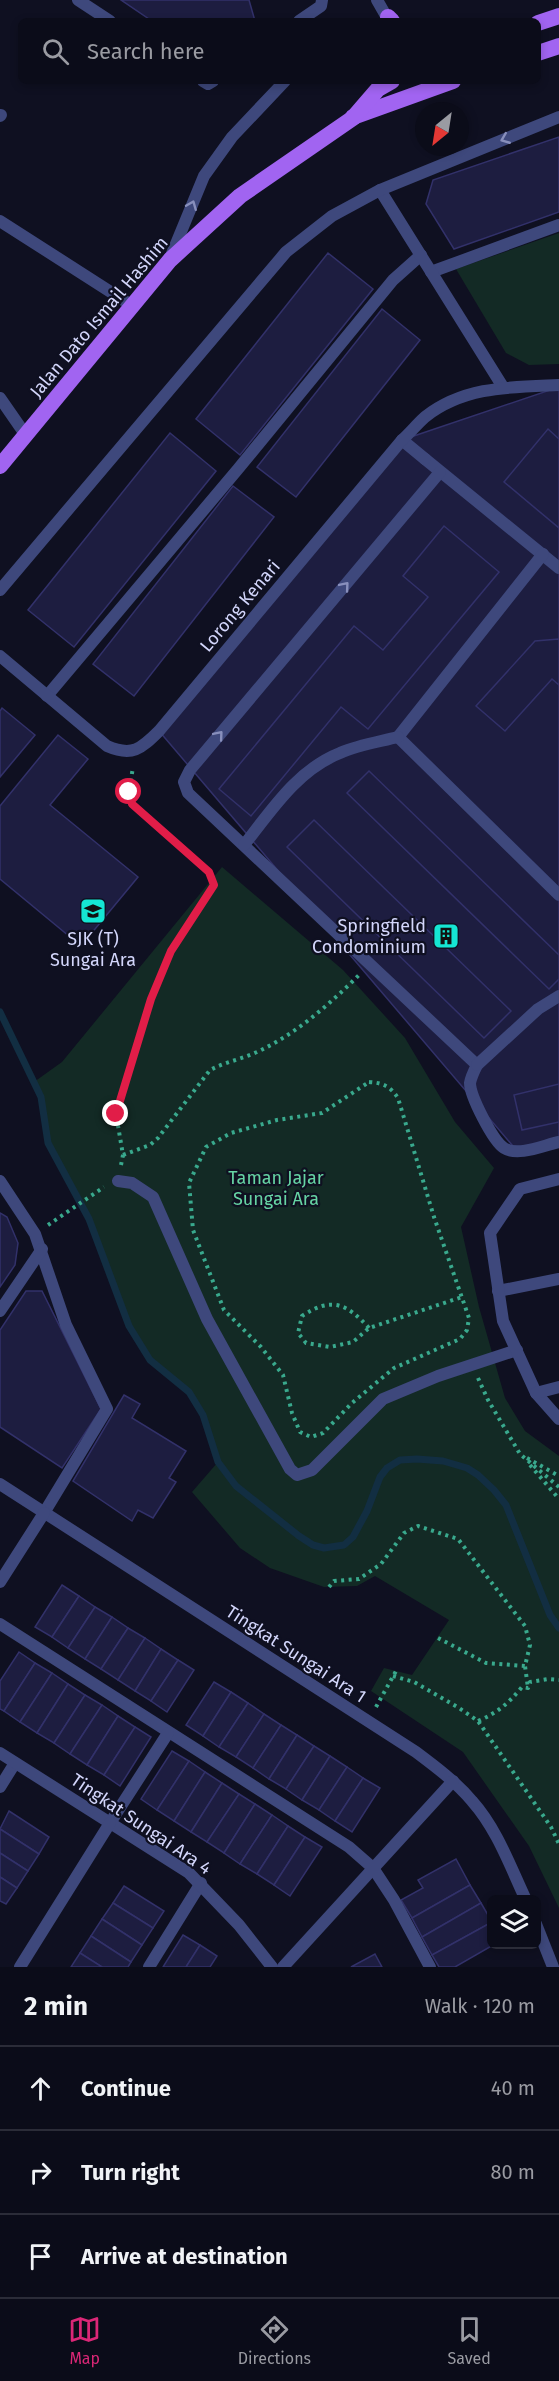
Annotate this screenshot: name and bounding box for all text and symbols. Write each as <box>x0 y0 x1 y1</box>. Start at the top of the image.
search box <box>18 18 541 84</box>
icon: search <box>39 35 72 68</box>
text: Search here <box>87 38 205 65</box>
north arrow <box>415 102 469 156</box>
one-way arrow <box>500 132 511 144</box>
one-way arrow <box>185 201 197 212</box>
street label: Jalan Dato Ismail Hashim <box>25 232 173 402</box>
street label: Lorong Kenari <box>195 556 285 656</box>
one-way arrow <box>337 582 348 593</box>
one-way arrow <box>212 731 223 742</box>
route start <box>115 778 141 804</box>
school or university icon: SJK (T) Sungai Ara <box>78 896 108 926</box>
place label: Springfield Condominium <box>312 915 426 958</box>
building icon: Springfield Condominium <box>431 921 461 951</box>
place label: SJK (T) Sungai Ara <box>50 928 136 971</box>
route end <box>102 1100 128 1126</box>
park label: Taman Jajar Sungai Ara <box>228 1167 324 1210</box>
street label: Tingkat Sungai Ara 1 <box>222 1600 370 1708</box>
street label: Tingkat Sungai Ara 4 <box>67 1769 216 1879</box>
map controls <box>487 1895 541 1949</box>
button: layers <box>487 1895 541 1949</box>
text: 2 min <box>24 1991 88 2022</box>
text: Walk · 120 m <box>425 1994 535 2018</box>
icon: ahead <box>24 2072 57 2105</box>
text: Continue <box>81 2075 171 2102</box>
text: 40 m <box>491 2076 535 2100</box>
icon: right <box>24 2156 57 2189</box>
text: Turn right <box>81 2159 180 2186</box>
text: 80 m <box>490 2160 535 2184</box>
icon: arrive <box>24 2240 57 2273</box>
text: Arrive at destination <box>81 2243 288 2270</box>
tab: Map <box>68 2313 101 2368</box>
tab: Directions <box>238 2313 311 2368</box>
tab: Saved <box>447 2313 491 2368</box>

